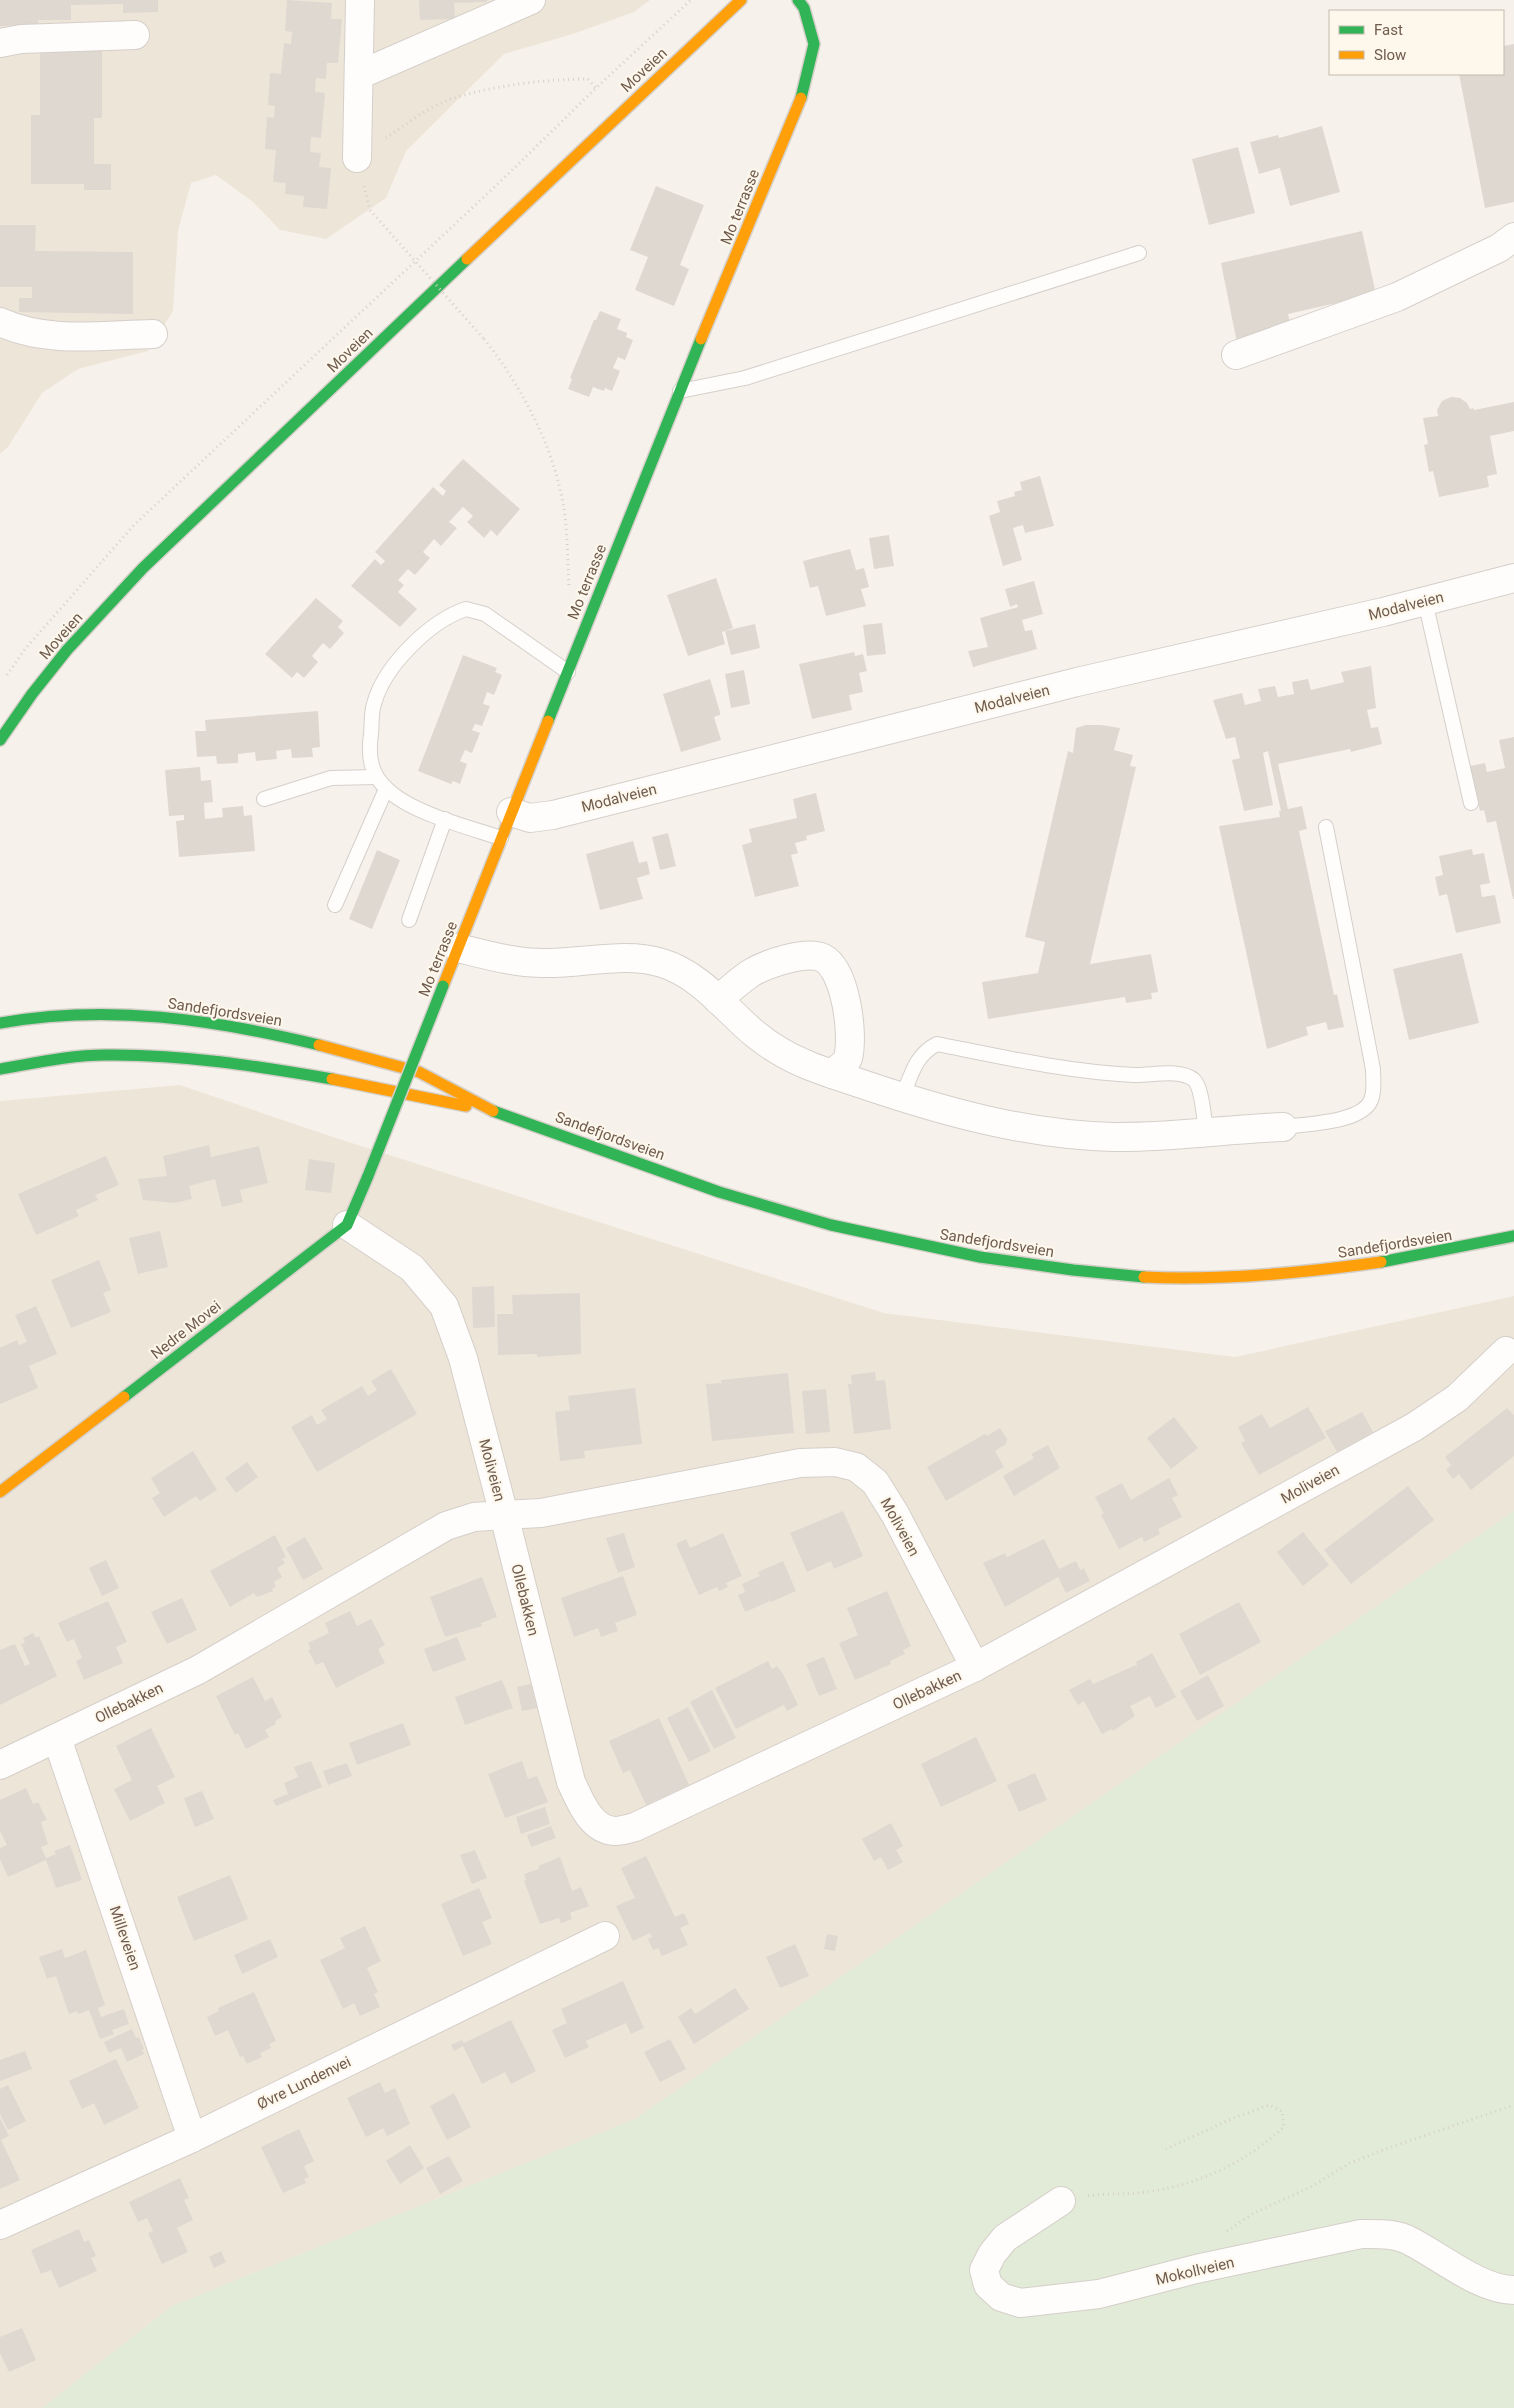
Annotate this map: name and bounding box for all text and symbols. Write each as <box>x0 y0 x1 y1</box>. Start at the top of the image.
legend <box>1329 10 1504 75</box>
text: Fast <box>1374 21 1403 39</box>
street label: Moveien <box>617 44 671 96</box>
text: Slow <box>1374 46 1406 64</box>
street label: Mo terrasse <box>717 167 763 247</box>
street label: Moveien <box>323 324 377 376</box>
street label: Mo terrasse <box>564 542 610 622</box>
street label: Modalveien <box>1366 588 1446 624</box>
street label: Moveien <box>36 609 86 663</box>
street label: Modalveien <box>972 681 1052 717</box>
street label: Modalveien <box>579 780 659 816</box>
street label: Mo terrasse <box>415 919 461 999</box>
street label: Sandefjordsveien <box>167 994 283 1030</box>
street label: Sandefjordsveien <box>553 1108 667 1164</box>
street label: Sandefjordsveien <box>939 1225 1055 1261</box>
street label: Sandefjordsveien <box>1337 1226 1453 1262</box>
street label: Nedre Movei <box>147 1297 225 1363</box>
street label: Moliveien <box>475 1437 509 1503</box>
street label: Moliveien <box>1278 1461 1342 1507</box>
street label: Moliveien <box>877 1495 923 1559</box>
street label: Ollebakken <box>507 1562 543 1638</box>
street label: Ollebakken <box>890 1666 964 1714</box>
street label: Ollebakken <box>92 1679 166 1727</box>
street label: Milleveien <box>106 1903 144 1973</box>
street label: Øvre Lundenvei <box>254 2053 354 2113</box>
street label: Mokollveien <box>1154 2253 1236 2289</box>

